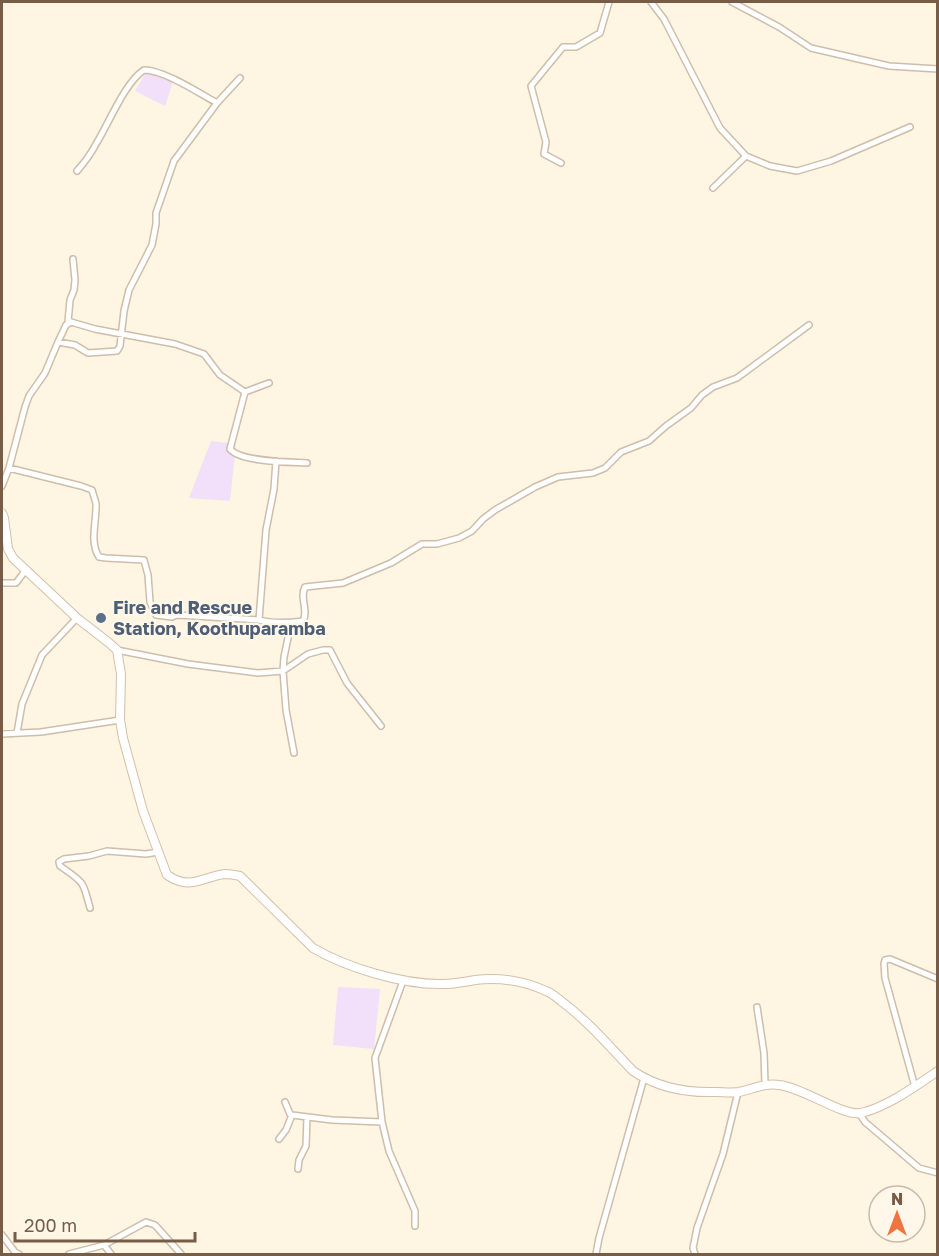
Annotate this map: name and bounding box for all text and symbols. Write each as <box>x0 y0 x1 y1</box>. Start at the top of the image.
place label: Fire and Rescue Station, Koothuparamba <box>113 596 326 639</box>
marker: Fire and Rescue Station, Koothuparamba <box>94 611 108 625</box>
north arrow <box>867 1184 927 1244</box>
text: N <box>891 1189 903 1209</box>
scale bar <box>15 1205 195 1243</box>
text: 200 m <box>24 1214 77 1236</box>

